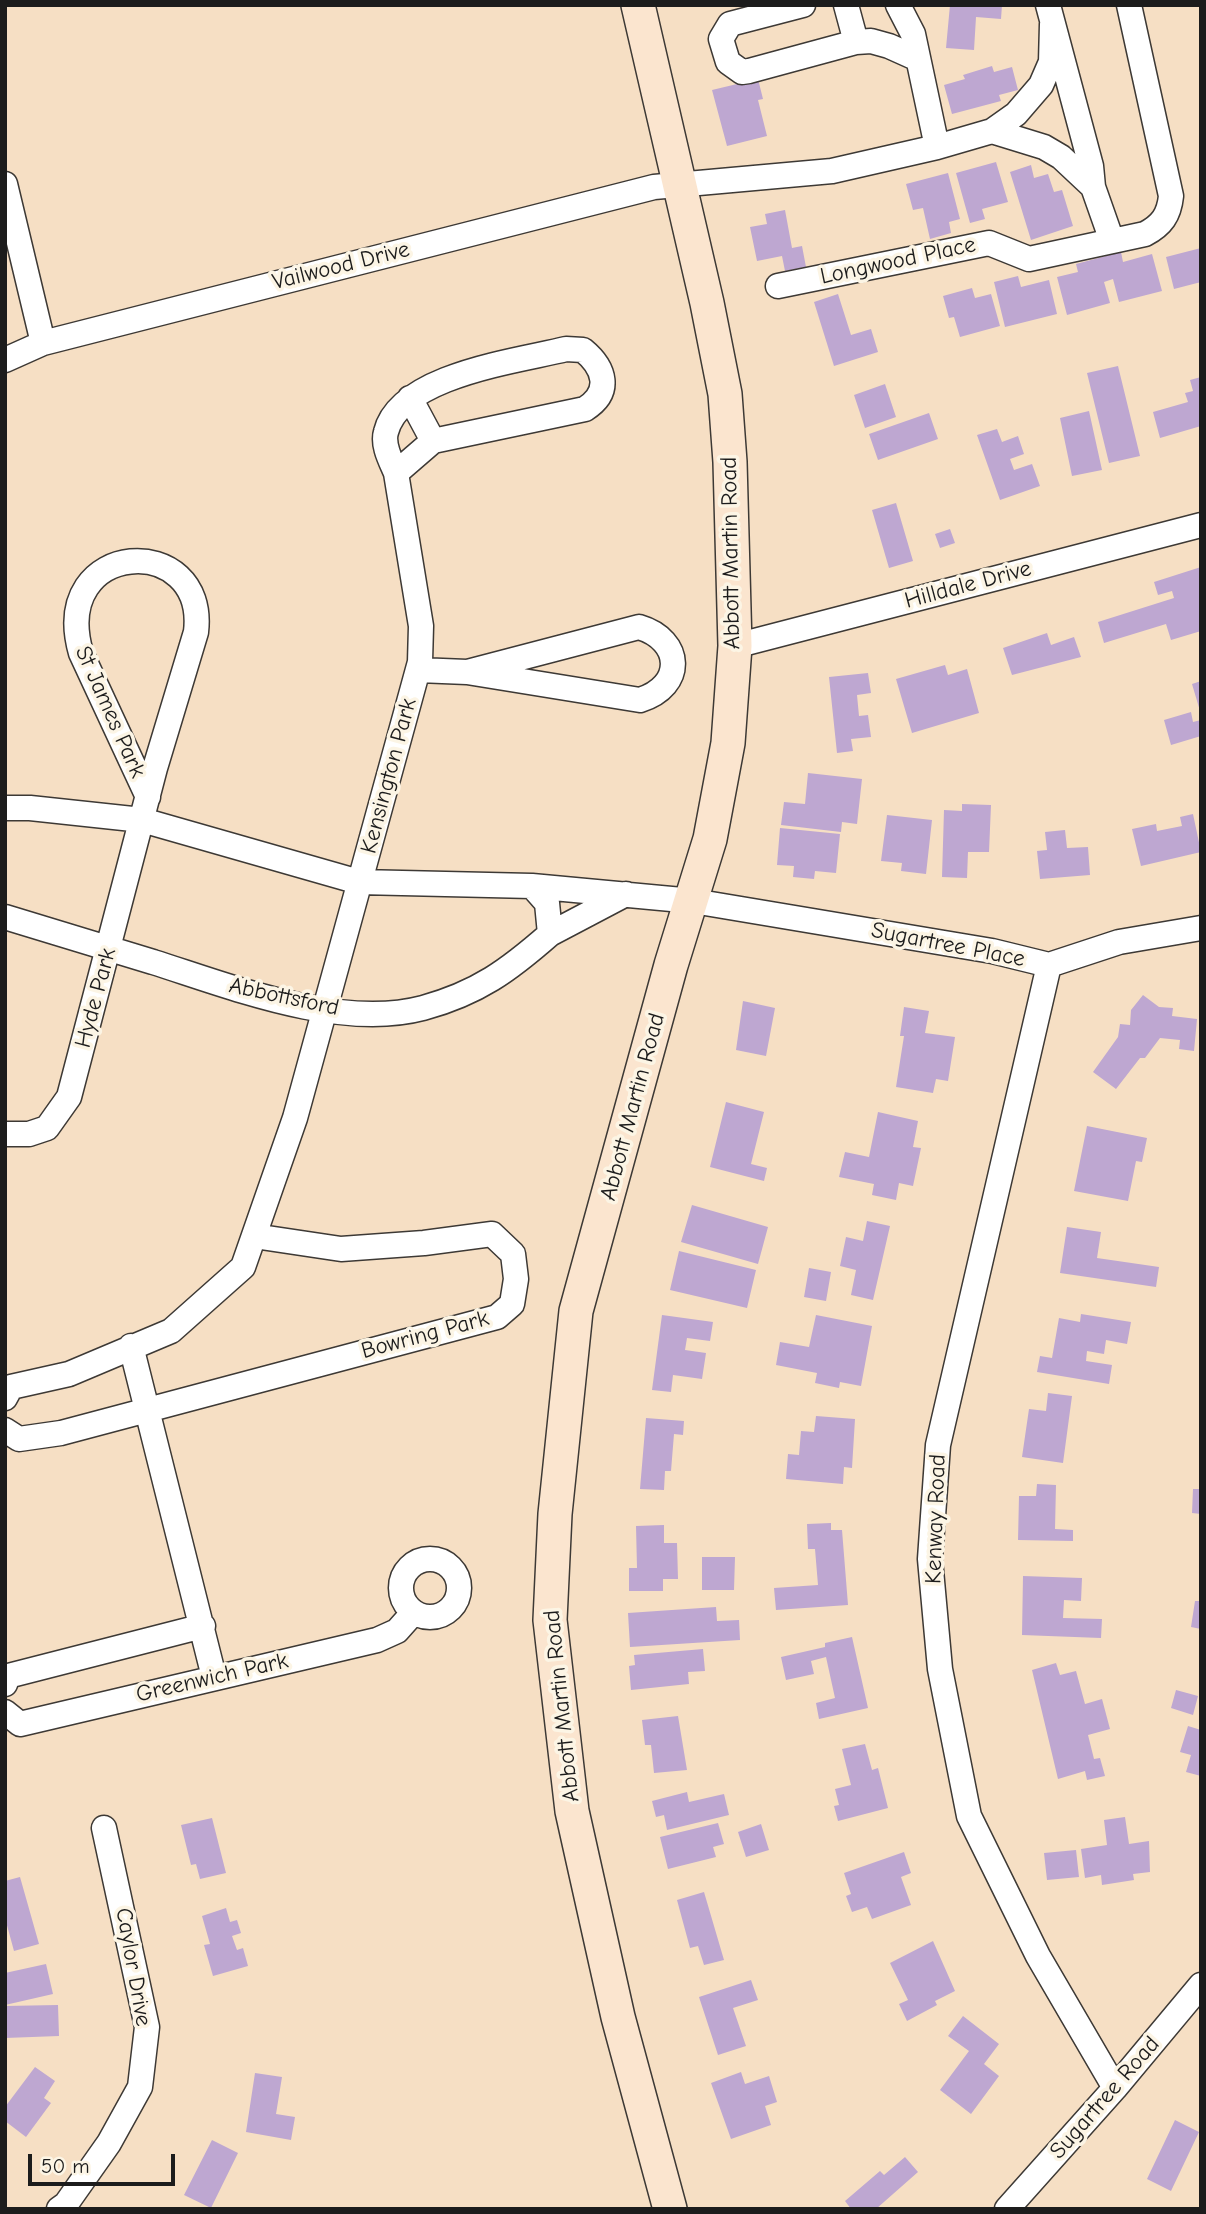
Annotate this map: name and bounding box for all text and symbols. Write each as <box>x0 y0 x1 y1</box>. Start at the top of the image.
street label: Longwood Place <box>818 231 978 291</box>
street label: Vailwood Drive <box>270 236 412 296</box>
street label: Abbott Martin Road <box>716 456 746 650</box>
street label: Hilldale Drive <box>902 555 1034 615</box>
street label: St James Park <box>69 642 151 782</box>
street label: Kensington Park <box>355 695 423 857</box>
street label: Sugartree Place <box>869 917 1027 973</box>
street label: Hyde Park <box>69 945 123 1051</box>
street label: Abbottsford <box>227 972 341 1022</box>
street label: Abbott Martin Road <box>595 1010 671 1204</box>
street label: Bowring Park <box>358 1305 492 1365</box>
street label: Kenway Road <box>920 1454 952 1584</box>
street label: Abbott Martin Road <box>538 1609 586 1803</box>
street label: Greenwich Park <box>133 1647 291 1709</box>
street label: Caylor Drive <box>109 1906 157 2028</box>
street label: Sugartree Road <box>1044 2031 1166 2165</box>
scale bar <box>32 2140 178 2184</box>
text: 50 m <box>41 2154 90 2178</box>

